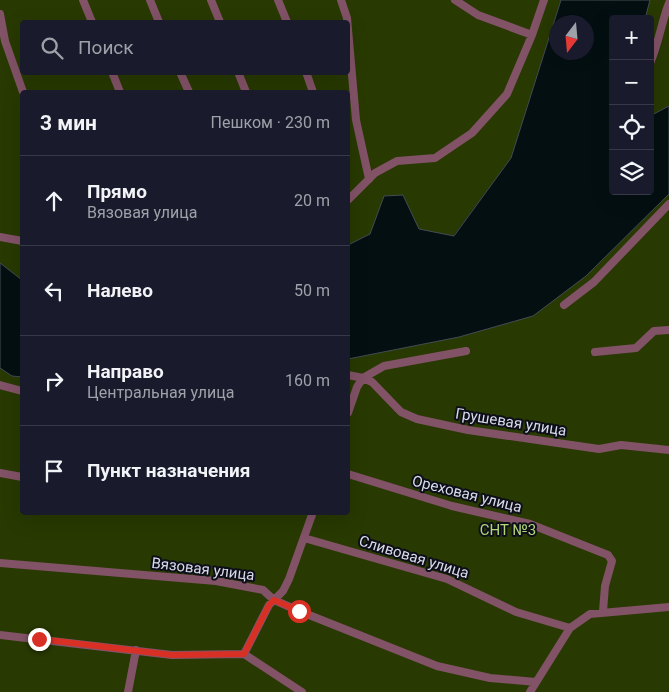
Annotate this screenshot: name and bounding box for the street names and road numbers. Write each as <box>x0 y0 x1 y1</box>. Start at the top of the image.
street label: Грушевая улица <box>454 404 568 440</box>
street label: Ореховая улица <box>410 472 524 516</box>
street label: Сливовая улица <box>357 532 471 582</box>
street label: Вязовая улица <box>150 554 256 584</box>

